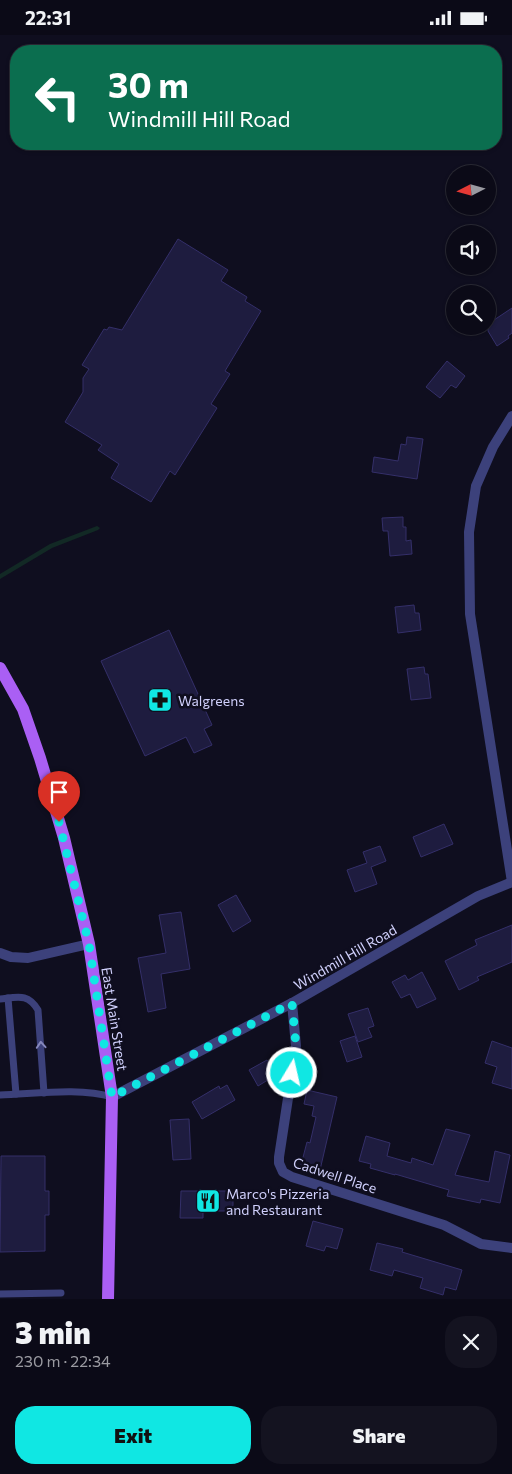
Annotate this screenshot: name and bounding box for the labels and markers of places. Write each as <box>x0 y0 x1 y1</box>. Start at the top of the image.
pharmacy icon: Walgreens <box>147 687 173 713</box>
place label: Walgreens <box>178 692 245 709</box>
pin <box>38 771 80 822</box>
place label: Marco's Pizzeria and Restaurant <box>226 1185 329 1218</box>
restaurant icon: Marco's Pizzeria and Restaurant <box>195 1188 221 1214</box>

